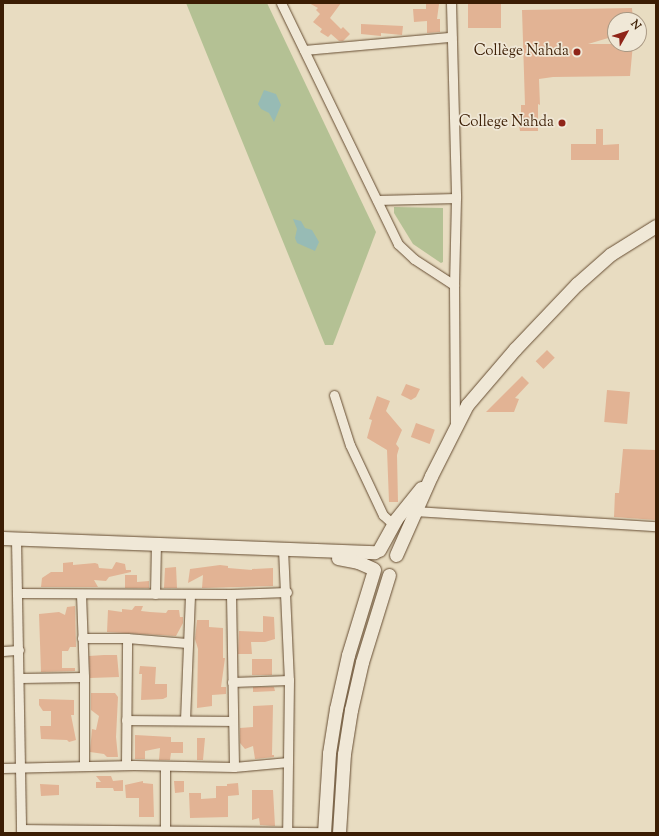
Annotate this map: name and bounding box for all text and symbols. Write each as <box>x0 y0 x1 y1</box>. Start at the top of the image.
north arrow <box>607 12 647 52</box>
text: N <box>627 17 645 34</box>
place label: Collège Nahda <box>474 43 569 61</box>
marker: Collège Nahda <box>572 47 582 57</box>
place label: College Nahda <box>459 114 554 132</box>
marker: College Nahda <box>557 118 567 128</box>

